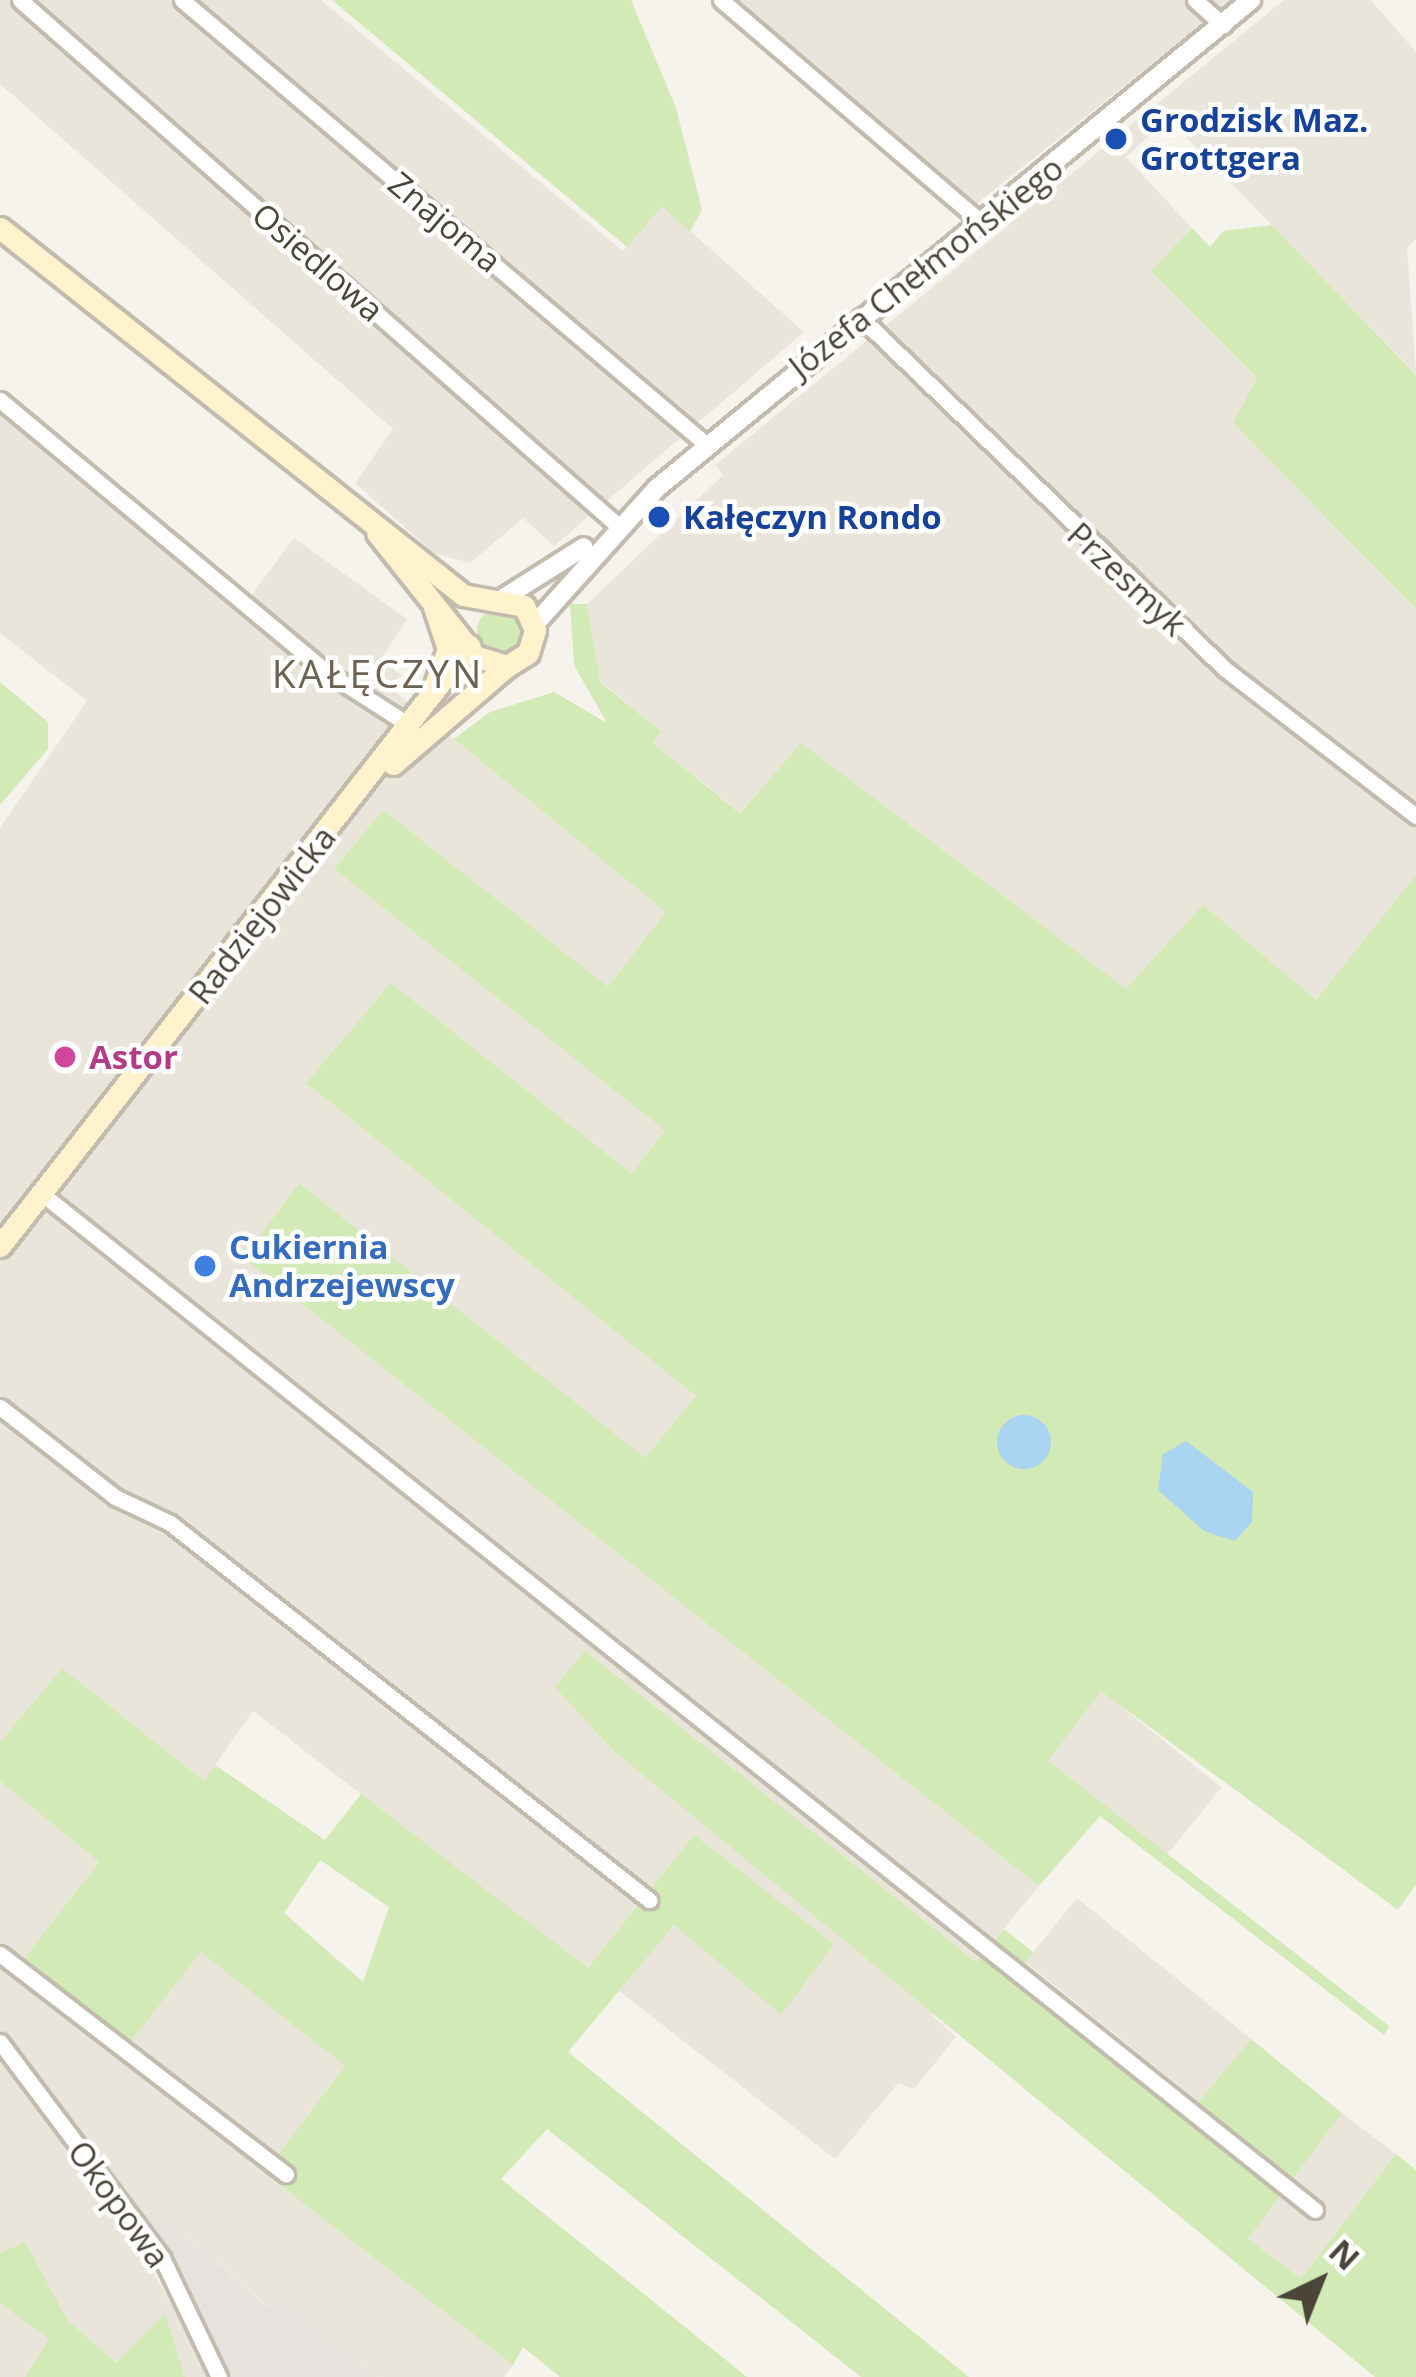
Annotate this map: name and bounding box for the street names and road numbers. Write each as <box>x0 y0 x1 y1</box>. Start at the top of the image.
street label: Józefa Chełmońskiego <box>781 148 1071 386</box>
street label: Znajoma <box>381 164 509 280</box>
street label: Osiedlowa <box>244 194 392 330</box>
street label: Przesmyk <box>1060 514 1194 644</box>
street label: Radziejowicka <box>180 818 344 1012</box>
street label: Okopowa <box>60 2133 178 2275</box>

